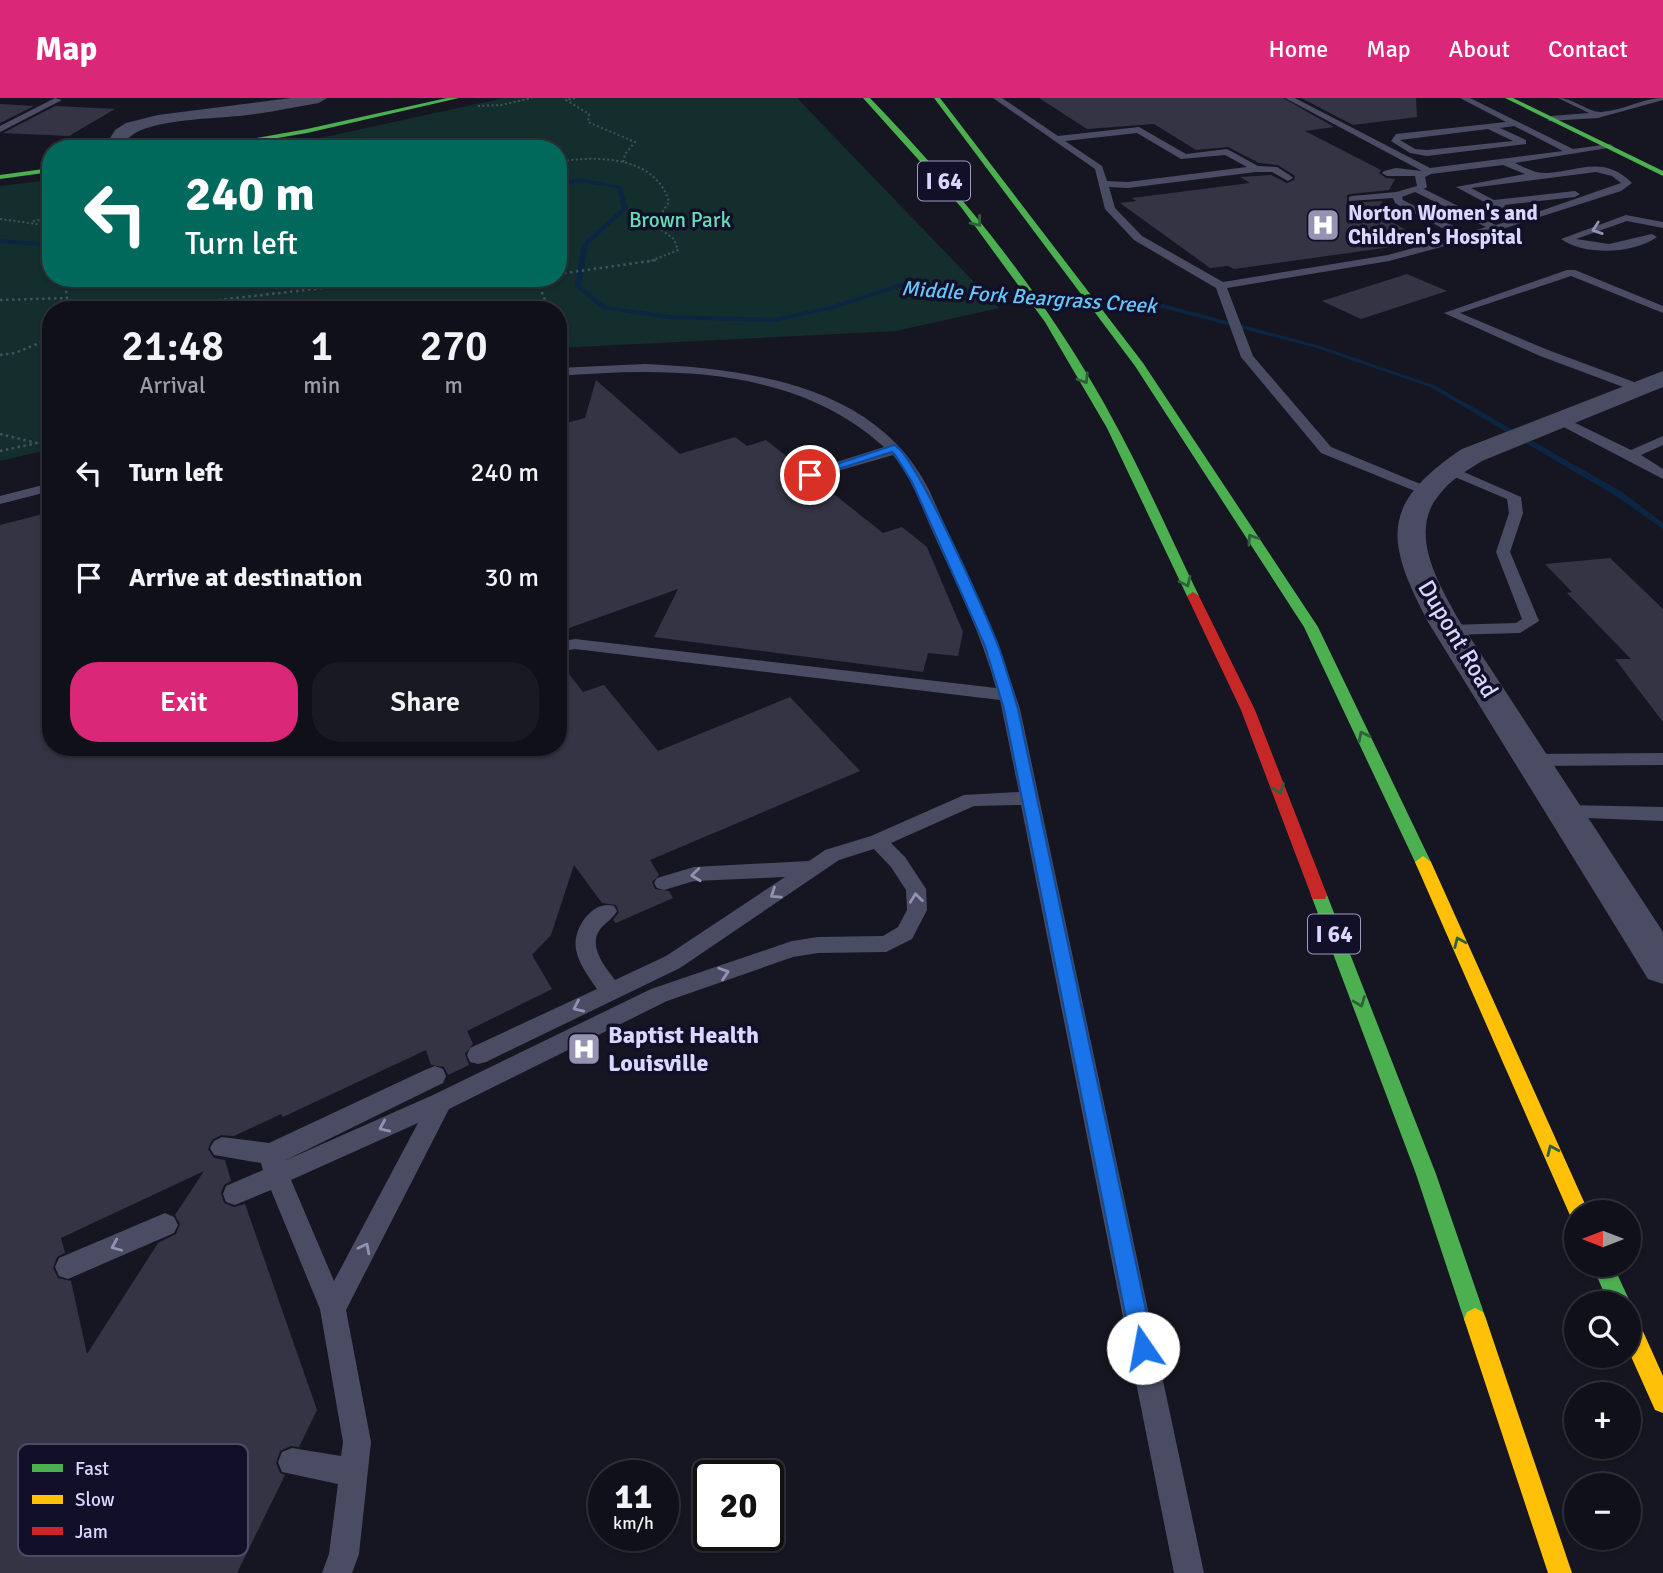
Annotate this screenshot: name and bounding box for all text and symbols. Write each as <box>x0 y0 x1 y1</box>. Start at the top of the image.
text: Map <box>35 29 97 70</box>
text: Home <box>1268 34 1328 64</box>
text: Map <box>1366 34 1411 64</box>
text: About <box>1449 34 1510 64</box>
text: Contact <box>1548 34 1628 64</box>
road number: I 64 <box>918 162 970 200</box>
text: 240 m <box>185 164 315 224</box>
icon: left <box>70 168 161 259</box>
place label: Norton Women's and Children's Hospital <box>1348 200 1538 250</box>
hospital icon: Norton Women's and Children's Hospital <box>1304 206 1342 244</box>
park label: Brown Park <box>629 207 731 233</box>
one-way arrow <box>969 213 981 226</box>
one-way arrow <box>1591 221 1604 235</box>
text: Turn left <box>185 224 298 263</box>
water label: Middle Fork Beargrass Creek <box>901 275 1160 319</box>
text: 21:48 <box>121 321 224 372</box>
text: 1 <box>310 321 333 372</box>
text: 270 <box>420 321 488 372</box>
text: Arrival <box>139 371 206 400</box>
text: min <box>303 371 340 400</box>
text: m <box>444 371 463 400</box>
one-way arrow <box>1075 371 1088 384</box>
pin <box>780 445 840 505</box>
icon: left <box>70 454 108 492</box>
icon: arrive <box>791 456 829 494</box>
text: Turn left <box>129 457 223 489</box>
text: 240 m <box>470 457 539 489</box>
one-way arrow <box>1247 533 1260 546</box>
icon: arrive <box>70 559 108 597</box>
text: Arrive at destination <box>129 562 362 594</box>
text: 30 m <box>484 562 539 594</box>
one-way arrow <box>1178 575 1192 587</box>
street label: Dupont Road <box>1411 575 1505 703</box>
button: Exit <box>70 662 298 742</box>
button: Share <box>312 662 539 742</box>
one-way arrow <box>1358 731 1372 743</box>
one-way arrow <box>1270 783 1284 795</box>
one-way arrow <box>690 867 702 882</box>
one-way arrow <box>769 886 782 899</box>
one-way arrow <box>908 892 923 904</box>
road number: I 64 <box>1308 914 1360 954</box>
one-way arrow <box>1453 937 1467 950</box>
one-way arrow <box>717 967 729 981</box>
one-way arrow <box>1352 995 1366 1007</box>
one-way arrow <box>573 999 585 1013</box>
place label: Baptist Health Louisville <box>608 1020 759 1078</box>
hospital icon: Baptist Health Louisville <box>565 1030 603 1068</box>
one-way arrow <box>379 1119 391 1133</box>
one-way arrow <box>1546 1145 1560 1158</box>
north arrow <box>1564 1200 1642 1278</box>
map controls <box>1564 1200 1641 1550</box>
one-way arrow <box>111 1238 124 1252</box>
one-way arrow <box>356 1243 370 1256</box>
button: search <box>1564 1291 1641 1368</box>
position arrow <box>1106 1311 1180 1385</box>
button: + <box>1564 1382 1641 1459</box>
legend <box>18 1444 248 1556</box>
text: Fast <box>75 1457 109 1481</box>
speed limit sign: 20 <box>693 1460 784 1551</box>
button: − <box>1564 1473 1641 1550</box>
text: 11 <box>615 1475 652 1518</box>
text: Slow <box>75 1488 115 1512</box>
text: km/h <box>613 1512 654 1534</box>
text: Jam <box>75 1520 108 1544</box>

